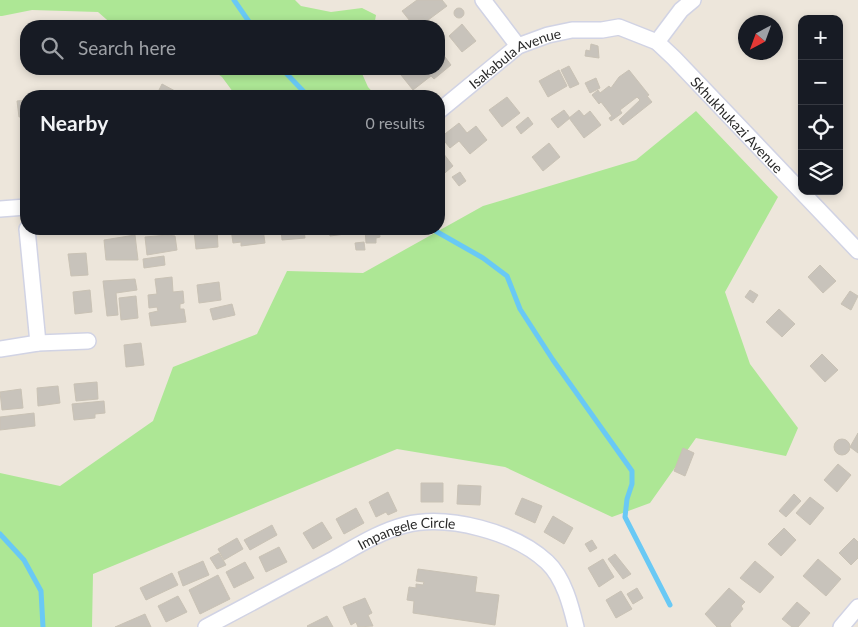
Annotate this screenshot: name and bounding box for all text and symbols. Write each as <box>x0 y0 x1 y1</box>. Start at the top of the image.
north arrow <box>738 15 783 60</box>
map controls <box>798 15 843 195</box>
button: + <box>798 15 843 60</box>
search box <box>20 20 445 75</box>
street label: Isakabula Avenue <box>465 24 562 92</box>
icon: search <box>38 34 66 62</box>
text: Search here <box>78 36 176 59</box>
button: − <box>798 60 843 105</box>
street label: Skhukhukazi Avenue <box>688 73 787 176</box>
button: locate <box>798 105 843 150</box>
text: Nearby <box>40 110 108 135</box>
text: 0 results <box>365 113 425 132</box>
button: layers <box>798 150 843 195</box>
street label: Impangele Circle <box>354 513 457 553</box>

